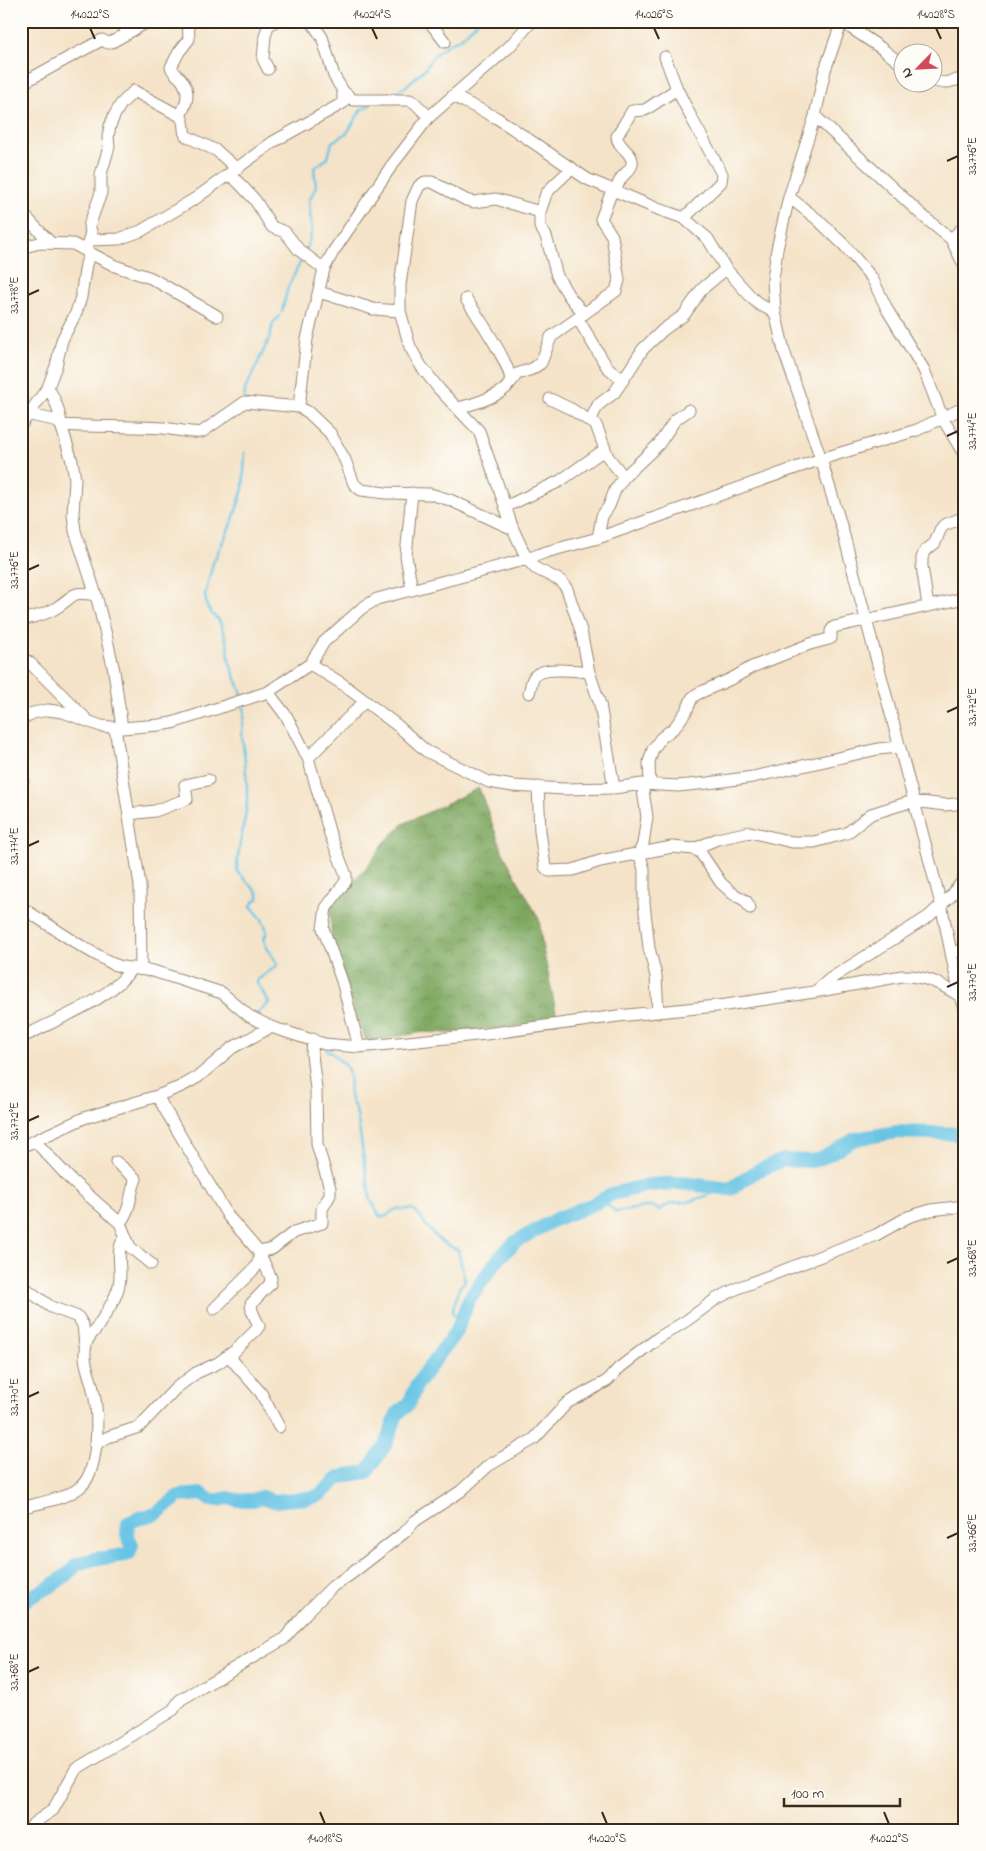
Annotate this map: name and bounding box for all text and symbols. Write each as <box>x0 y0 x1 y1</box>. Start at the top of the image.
text: 14.022°S <box>70 6 110 24</box>
text: 14.024°S <box>353 6 391 24</box>
text: 14.026°S <box>635 6 674 24</box>
text: 14.028°S <box>917 6 955 24</box>
north arrow <box>894 42 944 92</box>
text: N <box>896 64 919 81</box>
text: 33.776°E <box>964 137 982 175</box>
text: 33.778°E <box>6 276 24 314</box>
text: 33.774°E <box>964 412 982 450</box>
text: 33.776°E <box>6 551 24 589</box>
text: 33.772°E <box>964 688 982 726</box>
text: 33.774°E <box>6 827 24 865</box>
text: 33.770°E <box>964 963 982 1001</box>
text: 33.772°E <box>6 1102 24 1140</box>
text: 33.768°E <box>964 1239 982 1277</box>
text: 33.770°E <box>6 1378 24 1416</box>
text: 33.766°E <box>964 1514 982 1552</box>
text: 33.768°E <box>6 1653 24 1691</box>
scale bar <box>784 1776 900 1808</box>
text: 100 m <box>791 1783 824 1805</box>
text: 14.018°S <box>307 1830 343 1848</box>
text: 14.020°S <box>588 1830 627 1848</box>
text: 14.022°S <box>869 1830 909 1848</box>

